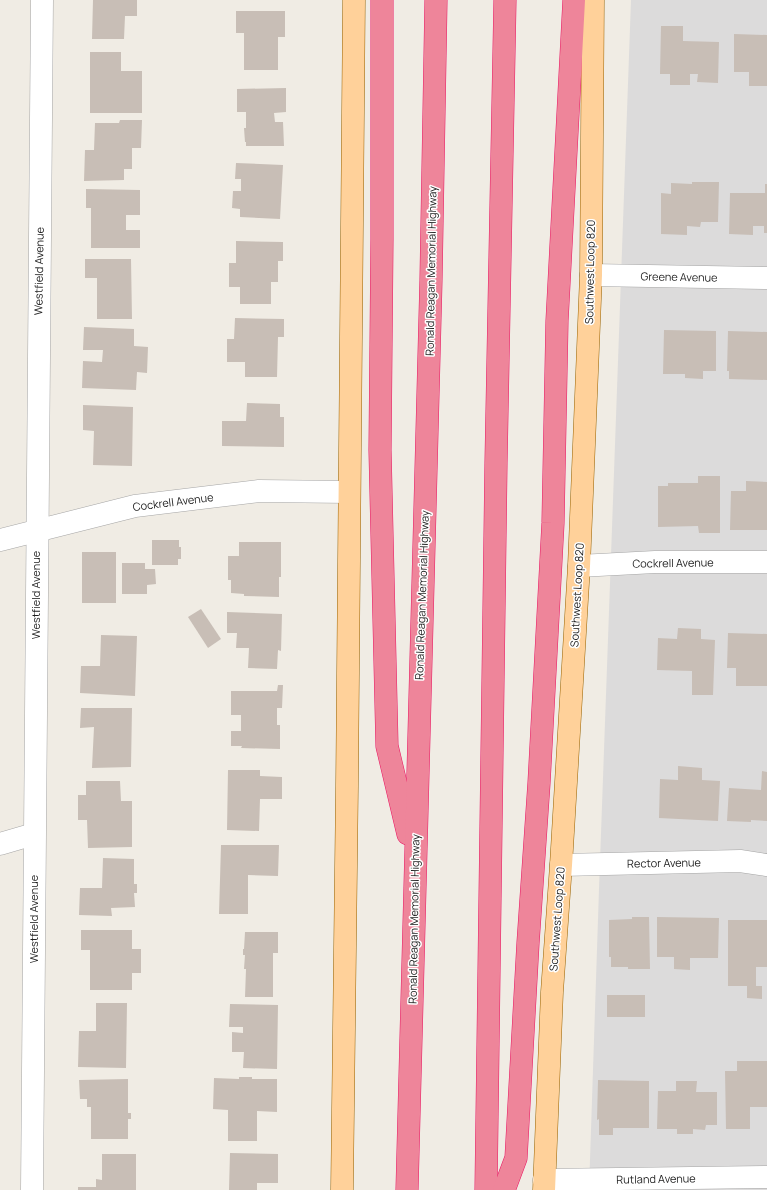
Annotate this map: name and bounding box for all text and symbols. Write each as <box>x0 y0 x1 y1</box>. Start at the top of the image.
street label: Ronald Reagan Memorial Highway <box>422 186 439 356</box>
street label: Southwest Loop 820 <box>581 220 598 324</box>
street label: Westfield Avenue <box>30 226 47 315</box>
street label: Greene Avenue <box>640 268 718 285</box>
street label: Cockrell Avenue <box>132 489 215 514</box>
street label: Ronald Reagan Memorial Highway <box>411 510 432 680</box>
street label: Southwest Loop 820 <box>566 542 587 648</box>
street label: Westfield Avenue <box>28 550 43 639</box>
street label: Cockrell Avenue <box>632 554 714 571</box>
street label: Ronald Reagan Memorial Highway <box>405 834 422 1004</box>
street label: Rector Avenue <box>627 854 702 871</box>
street label: Southwest Loop 820 <box>545 866 568 972</box>
street label: Westfield Avenue <box>26 874 41 963</box>
street label: Rutland Avenue <box>616 1170 696 1187</box>

